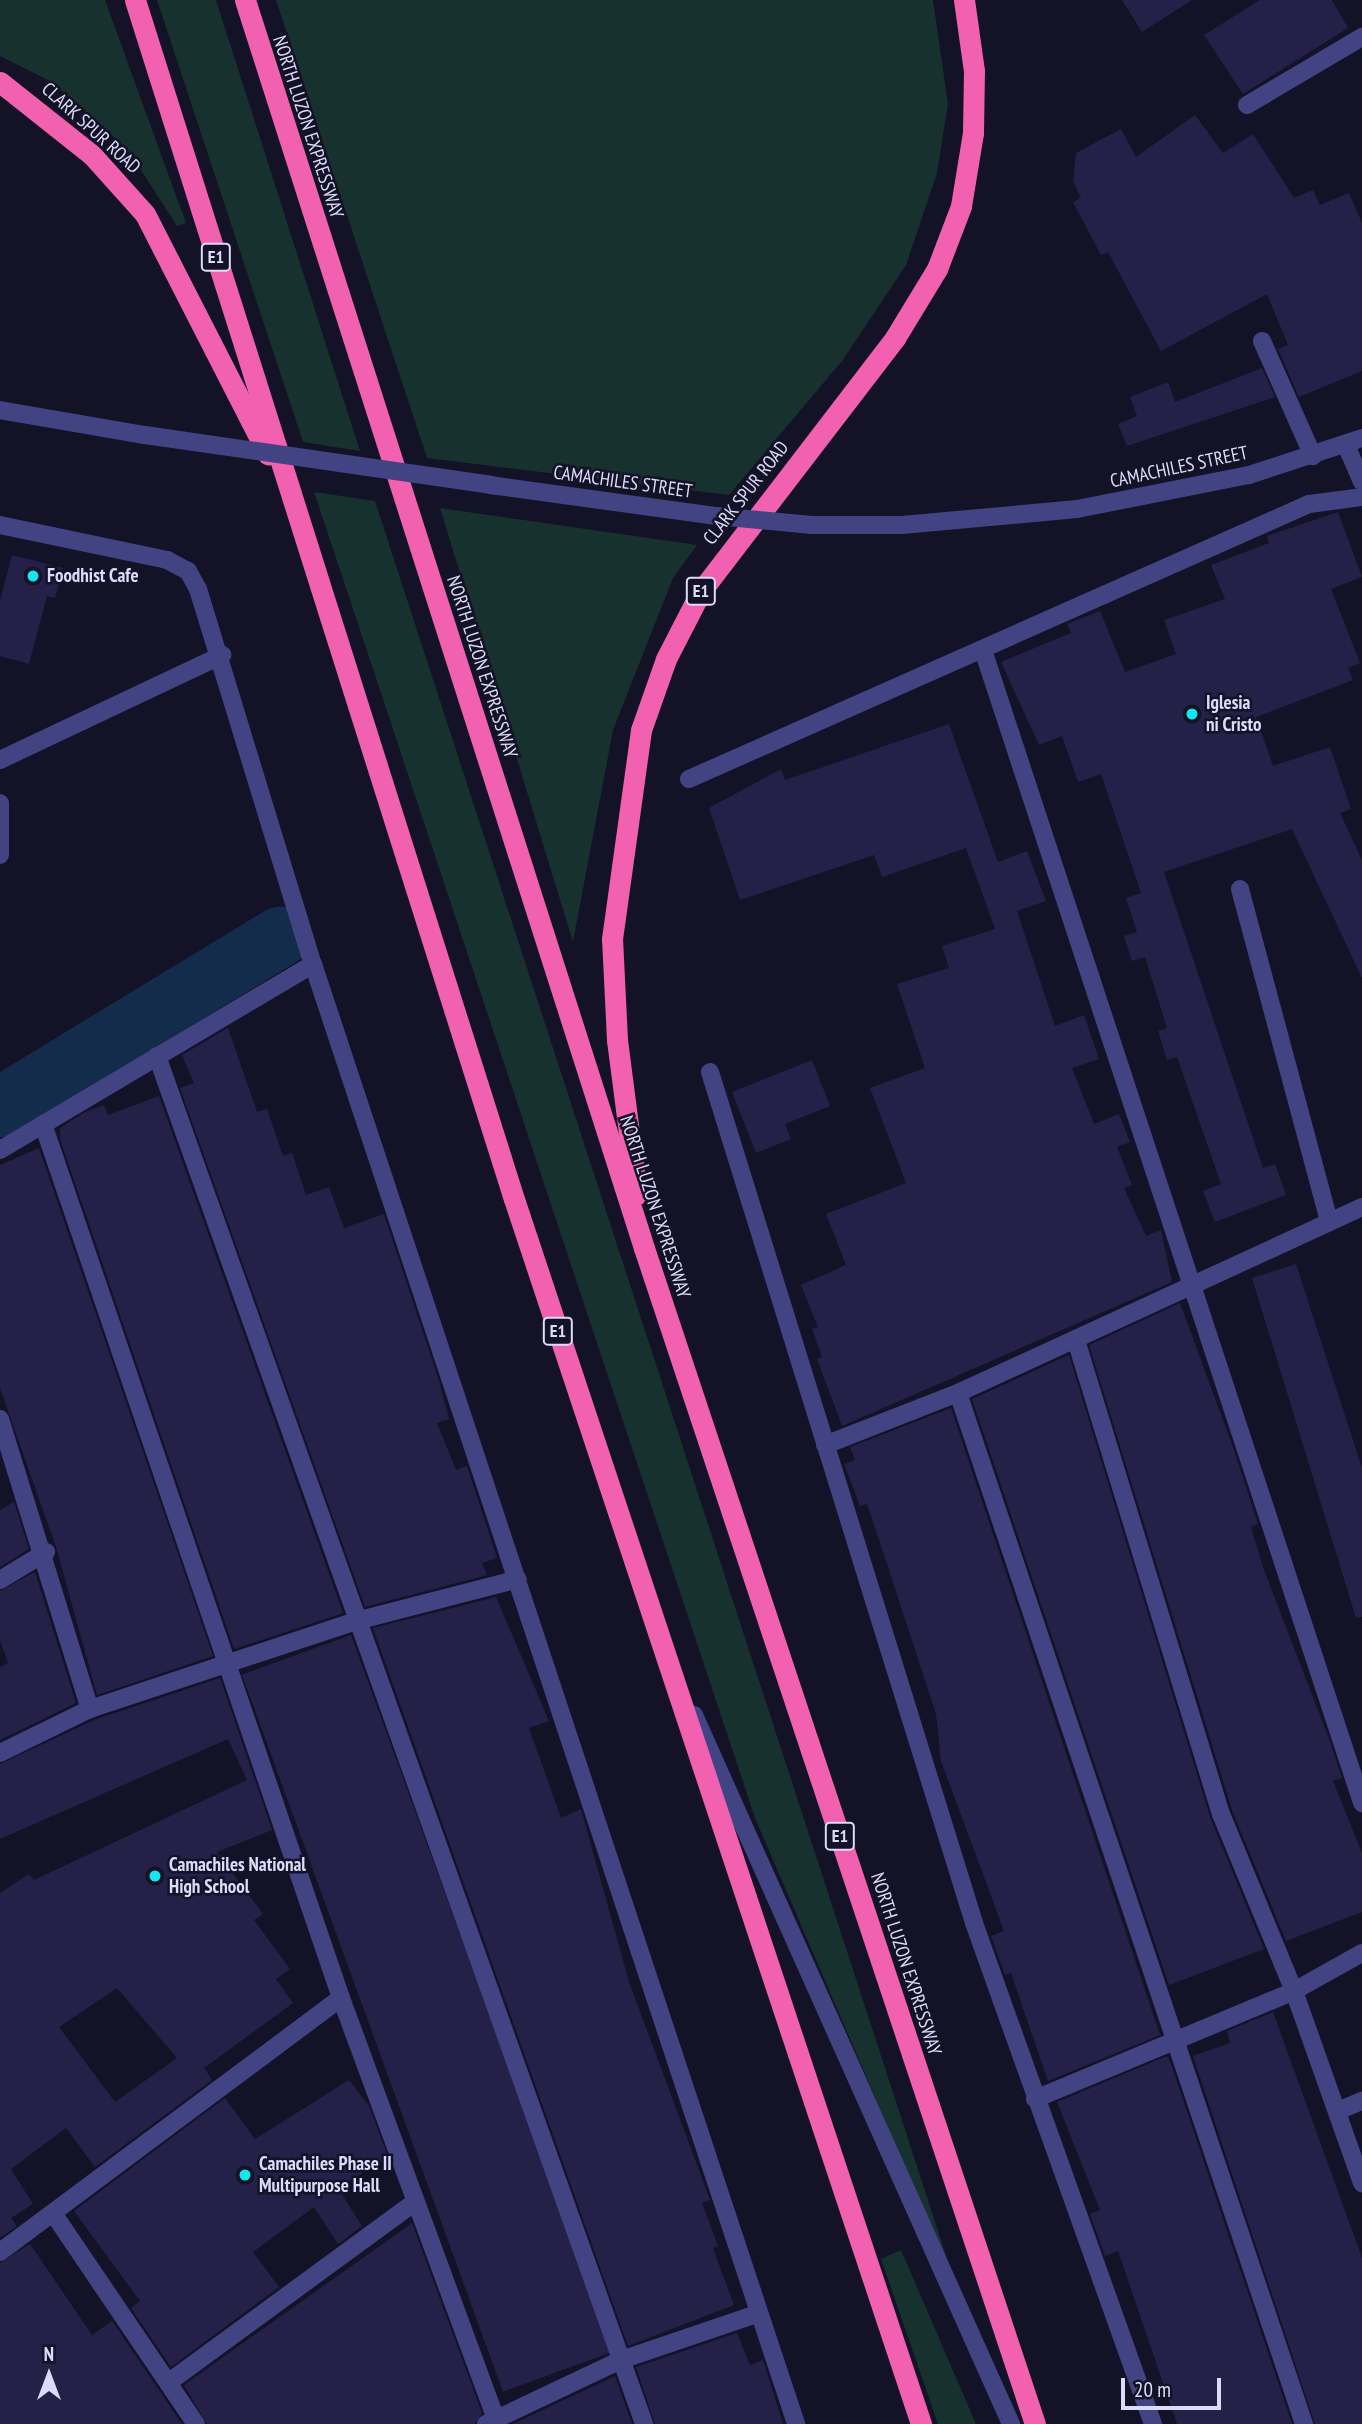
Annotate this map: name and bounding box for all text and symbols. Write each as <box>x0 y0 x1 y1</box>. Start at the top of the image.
street label: NORTH LUZON EXPRESSWAY <box>268 33 348 221</box>
street label: CLARK SPUR ROAD <box>37 78 145 178</box>
road number: E1 <box>200 243 232 272</box>
street label: CLARK SPUR ROAD <box>698 437 794 549</box>
street label: CAMACHILES STREET <box>1108 441 1250 493</box>
street label: CAMACHILES STREET <box>552 461 694 503</box>
place label: Foodhist Cafe <box>47 565 139 587</box>
marker: Foodhist Cafe <box>25 568 41 584</box>
street label: NORTH LUZON EXPRESSWAY <box>442 573 522 761</box>
road number: E1 <box>685 576 717 606</box>
place label: Iglesia ni Cristo <box>1206 692 1262 736</box>
marker: Iglesia ni Cristo <box>1184 706 1200 722</box>
street label: NORTH LUZON EXPRESSWAY <box>615 1113 695 1301</box>
road number: E1 <box>542 1316 574 1346</box>
road number: E1 <box>824 1822 856 1850</box>
place label: Camachiles National High School <box>169 1854 306 1898</box>
marker: Camachiles National High School <box>147 1868 163 1884</box>
street label: NORTH LUZON EXPRESSWAY <box>866 1870 946 2058</box>
place label: Camachiles Phase II Multipurpose Hall <box>259 2153 392 2197</box>
marker: Camachiles Phase II Multipurpose Hall <box>237 2167 253 2183</box>
north arrow <box>14 2340 84 2410</box>
text: N <box>44 2342 54 2366</box>
scale bar <box>1124 2364 1224 2408</box>
text: 20 m <box>1134 2376 1171 2403</box>

